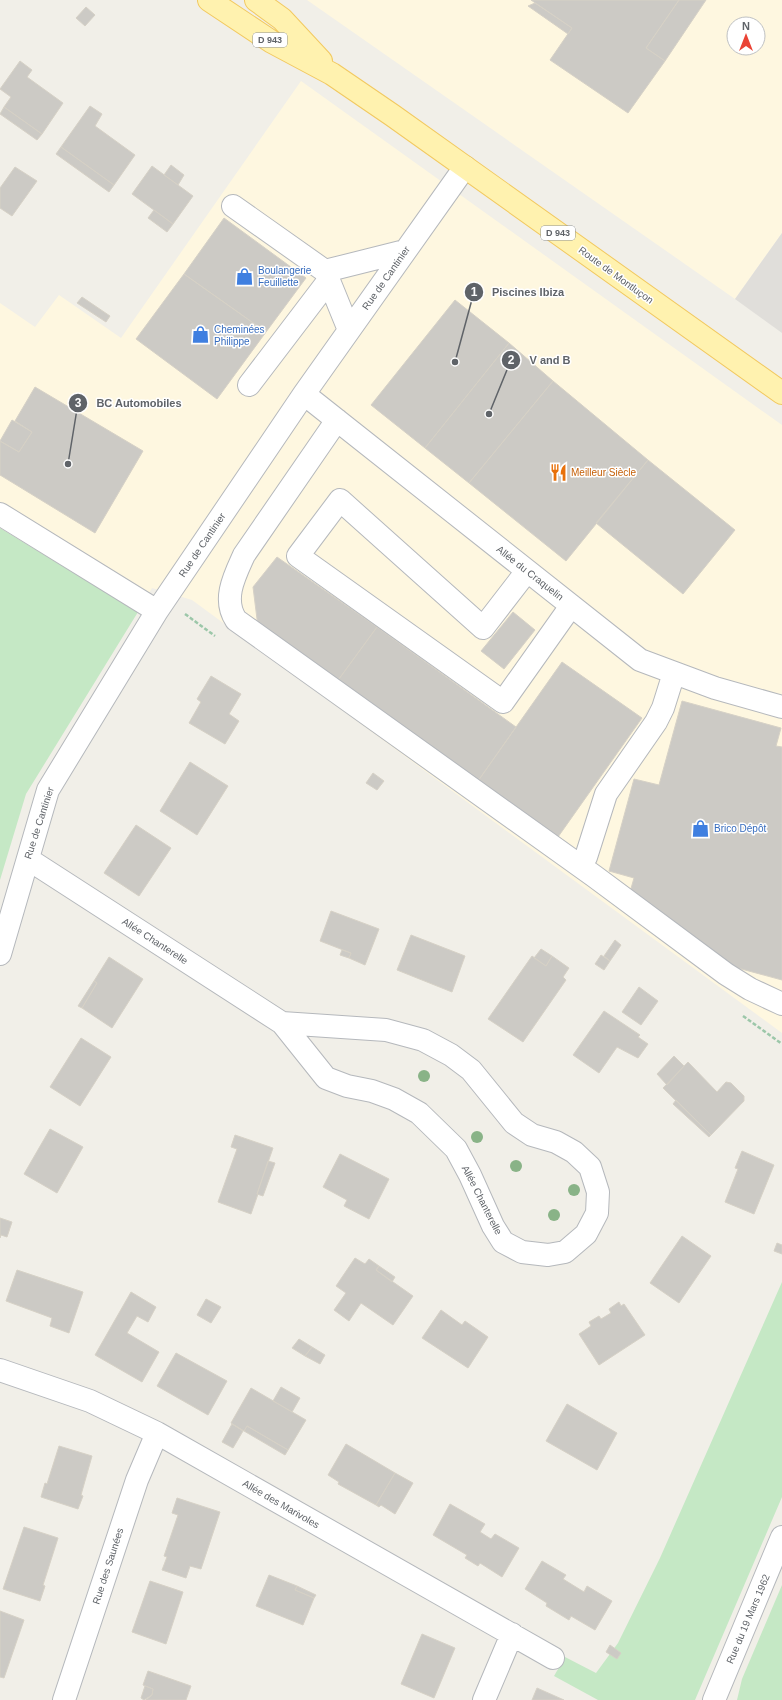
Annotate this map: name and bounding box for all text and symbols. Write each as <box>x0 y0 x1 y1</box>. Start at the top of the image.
north arrow <box>726 16 766 56</box>
text: N <box>742 20 750 32</box>
road number: D 943 <box>253 33 287 47</box>
road number: D 943 <box>541 226 575 240</box>
street label: Rue de Cantinier <box>360 244 412 312</box>
street label: Route de Montluçon <box>577 244 655 306</box>
place label: Boulangerie Feuillette <box>258 265 312 288</box>
shop icon: Boulangerie Feuillette <box>235 266 255 286</box>
callout: Piscines Ibiza <box>464 281 572 304</box>
text: 1 <box>471 285 478 299</box>
text: Piscines Ibiza <box>492 286 565 298</box>
place label: Cheminées Philippe <box>214 324 265 347</box>
shop icon: Cheminées Philippe <box>191 325 211 345</box>
callout: V and B <box>501 349 578 372</box>
text: 2 <box>508 353 515 367</box>
text: V and B <box>530 354 571 366</box>
callout: BC Automobiles <box>68 391 190 414</box>
text: 3 <box>75 396 82 410</box>
text: BC Automobiles <box>96 397 182 409</box>
restaurant icon: Meilleur Siècle <box>548 462 568 482</box>
place label: Meilleur Siècle <box>571 467 636 478</box>
street label: Rue de Cantinier <box>176 510 228 579</box>
street label: Allée du Craquelin <box>494 544 566 602</box>
street label: Rue de Cantinier <box>22 785 56 860</box>
shop icon: Brico Dépôt <box>691 818 711 838</box>
place label: Brico Dépôt <box>714 823 766 834</box>
street label: Allée Chanterelle <box>120 916 190 967</box>
street label: Allée Chanterelle <box>460 1164 504 1237</box>
street label: Allée des Marivoles <box>241 1478 321 1530</box>
street label: Rue des Saunées <box>90 1526 126 1606</box>
street label: Rue du 19 Mars 1962 <box>724 1572 772 1665</box>

